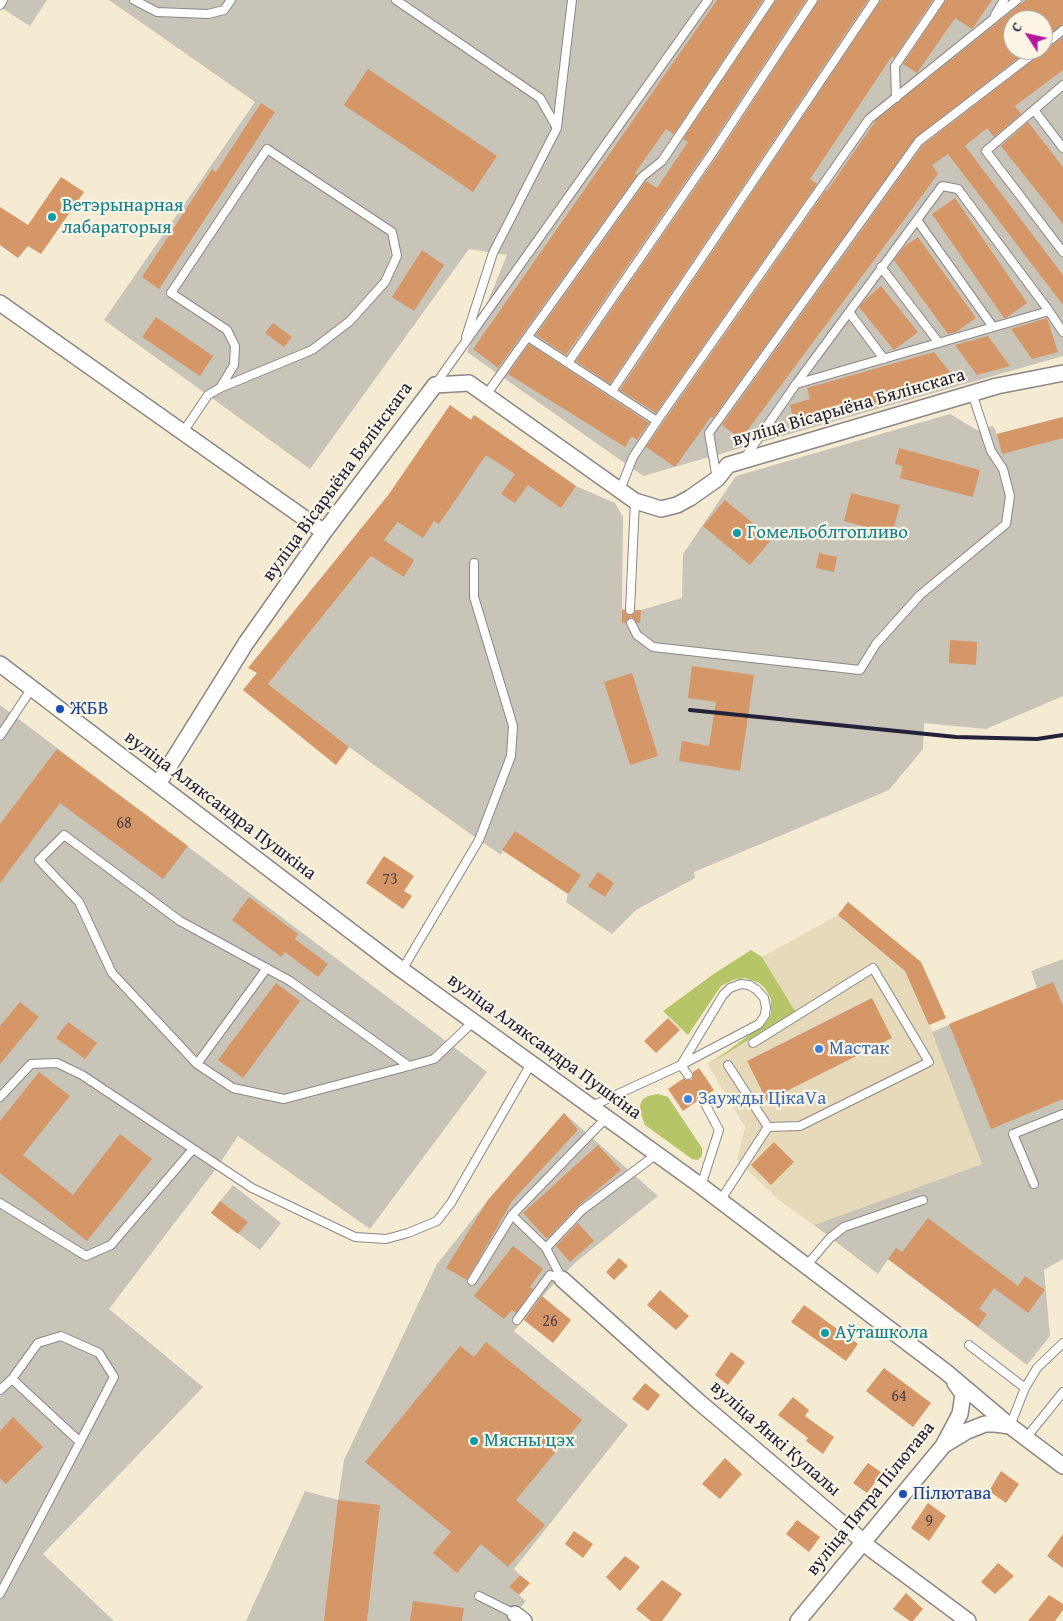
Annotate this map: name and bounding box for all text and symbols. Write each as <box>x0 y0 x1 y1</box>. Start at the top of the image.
north arrow <box>1003 10 1053 60</box>
text: С <box>1006 18 1027 36</box>
place label: Ветэрынарная лабараторыя <box>62 195 183 239</box>
marker: Ветэрынарная лабараторыя <box>46 211 58 223</box>
street label: вуліца Вісарыёна Бялінскага <box>730 364 968 452</box>
street label: вуліца Вісарыёна Бялінскага <box>258 378 418 586</box>
place label: Гомельоблтопливо <box>747 522 908 544</box>
marker: Гомельоблтопливо <box>731 527 743 539</box>
place label: ЖБВ <box>70 698 108 720</box>
marker: ЖБВ <box>54 703 66 715</box>
street label: вуліца Аляксандра Пушкіна <box>120 726 320 886</box>
house number: 68 <box>116 814 132 834</box>
house number: 73 <box>382 870 398 890</box>
street label: вуліца Аляксандра Пушкіна <box>443 969 645 1125</box>
place label: Мастак <box>829 1038 890 1060</box>
marker: Мастак <box>813 1043 825 1055</box>
place label: Заужды ЦікаVа <box>698 1088 826 1110</box>
marker: Заужды ЦікаVа <box>682 1093 694 1105</box>
house number: 26 <box>542 1312 558 1332</box>
place label: Аўташкола <box>835 1322 928 1344</box>
marker: Аўташкола <box>819 1327 831 1339</box>
street label: вуліца Янкі Купалы <box>705 1376 845 1502</box>
house number: 64 <box>891 1387 907 1407</box>
street label: вуліца Пятра Пілютава <box>802 1417 940 1581</box>
place label: Мясны цэх <box>484 1430 575 1452</box>
marker: Мясны цэх <box>468 1435 480 1447</box>
place label: Пілютава <box>913 1483 991 1505</box>
marker: Пілютава <box>897 1488 909 1500</box>
house number: 9 <box>925 1512 933 1532</box>

